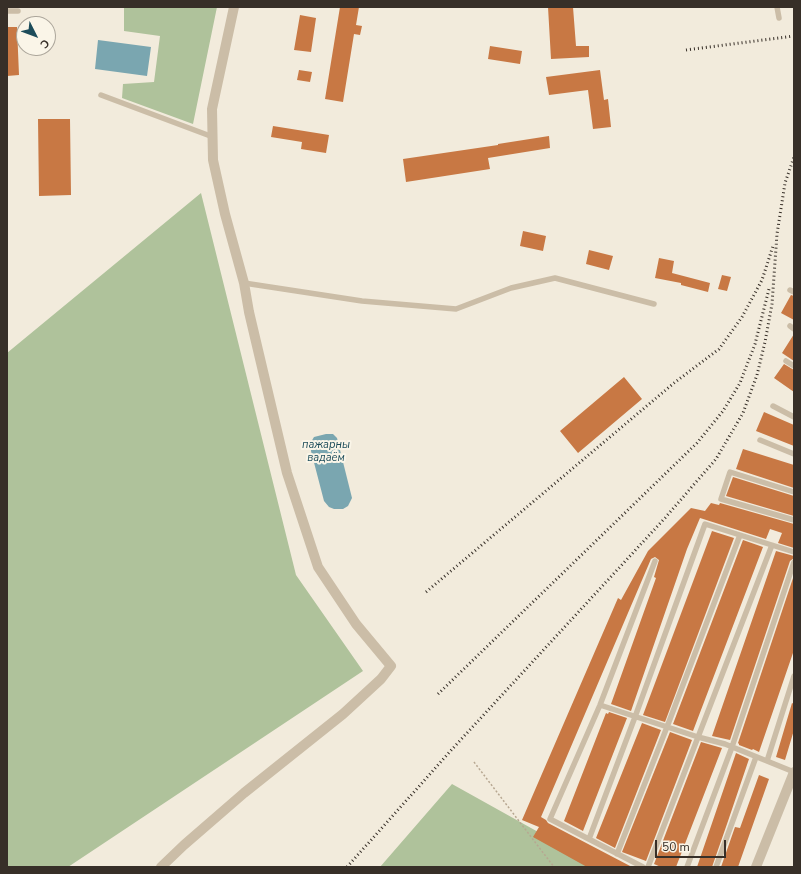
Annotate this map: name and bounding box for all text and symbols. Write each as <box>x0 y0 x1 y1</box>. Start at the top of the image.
north arrow <box>16 16 56 56</box>
text: С <box>36 36 53 51</box>
water label: пажарны вадаём <box>302 438 350 464</box>
scale bar <box>657 832 728 858</box>
text: 50 m <box>662 839 690 855</box>

